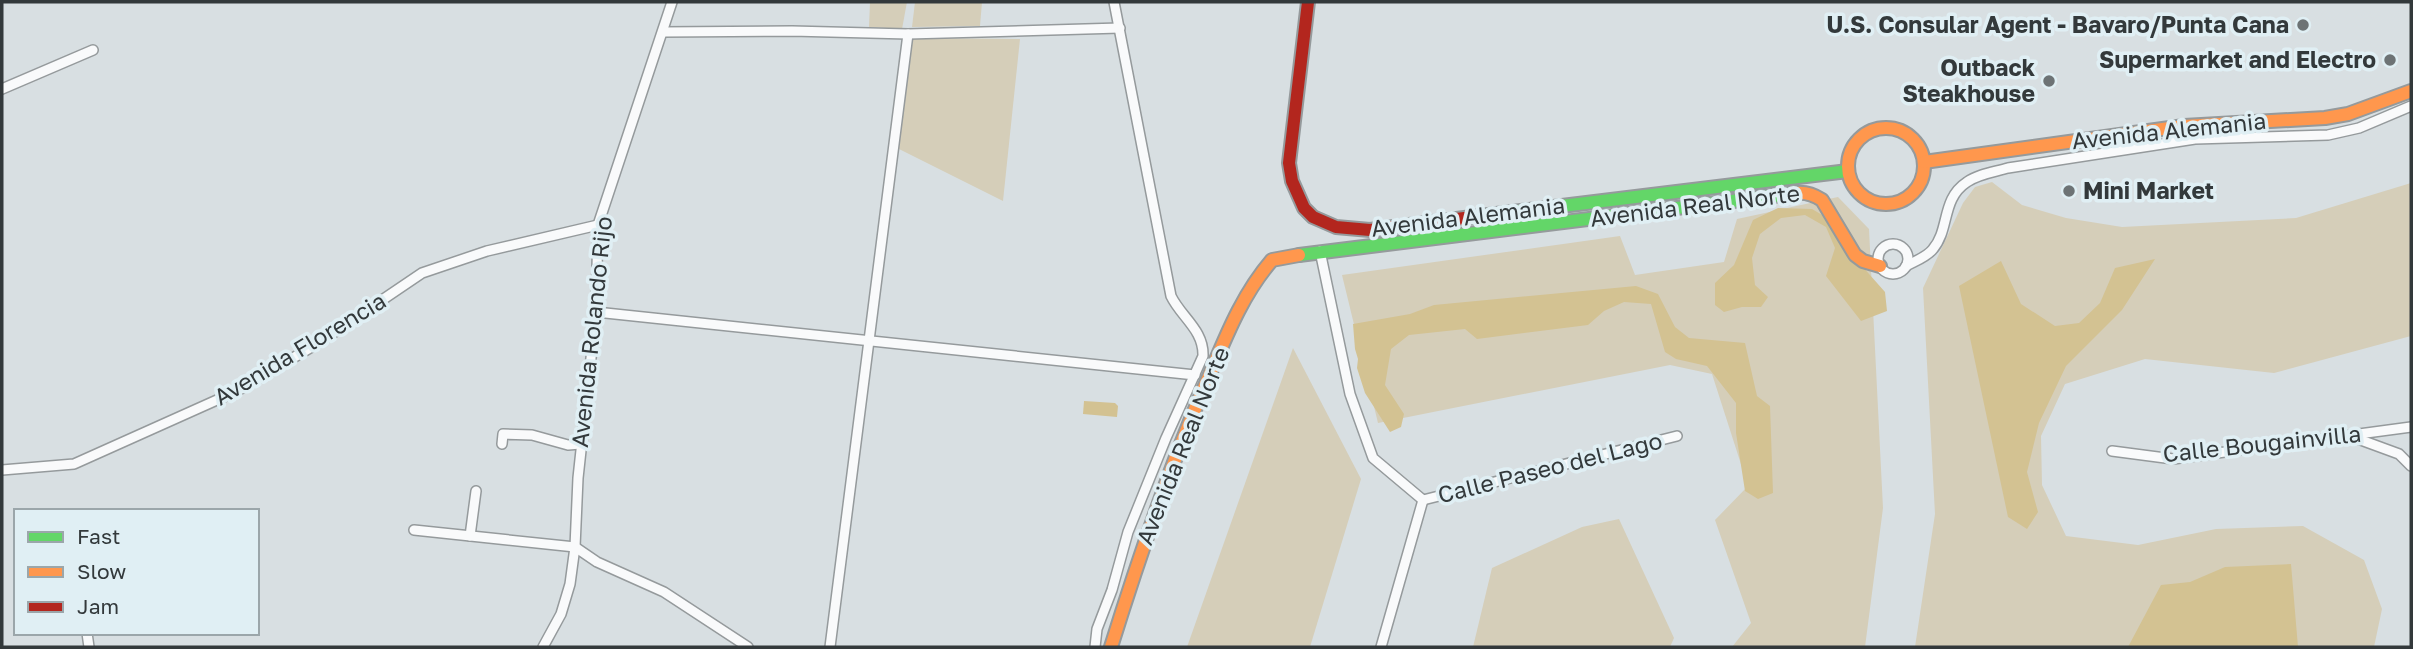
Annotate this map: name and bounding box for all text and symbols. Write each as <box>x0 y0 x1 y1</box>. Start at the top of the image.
place label: U.S. Consular Agent - Bavaro/Punta Cana <box>1827 10 2289 38</box>
marker: U.S. Consular Agent - Bavaro/Punta Cana <box>2295 17 2311 33</box>
place label: Supermarket and Electro <box>2099 45 2376 73</box>
marker: Supermarket and Electro <box>2382 52 2398 68</box>
place label: Outback Steakhouse <box>1903 53 2036 107</box>
marker: Outback Steakhouse <box>2041 73 2057 89</box>
street label: Avenida Alemania <box>2070 106 2267 154</box>
place label: Mini Market <box>2083 176 2214 204</box>
street label: Avenida Real Norte <box>1588 178 1801 232</box>
marker: Mini Market <box>2061 183 2077 199</box>
street label: Avenida Alemania <box>1369 190 1566 242</box>
street label: Avenida Rolando Rijo <box>565 215 617 449</box>
street label: Avenida Florencia <box>208 286 390 410</box>
street label: Avenida Real Norte <box>1130 343 1235 549</box>
street label: Calle Bougainvilla <box>2161 419 2362 467</box>
street label: Calle Paseo del Lago <box>1435 426 1665 508</box>
legend <box>14 509 259 635</box>
text: Fast <box>77 523 120 549</box>
text: Slow <box>77 558 126 584</box>
text: Jam <box>77 593 119 619</box>

